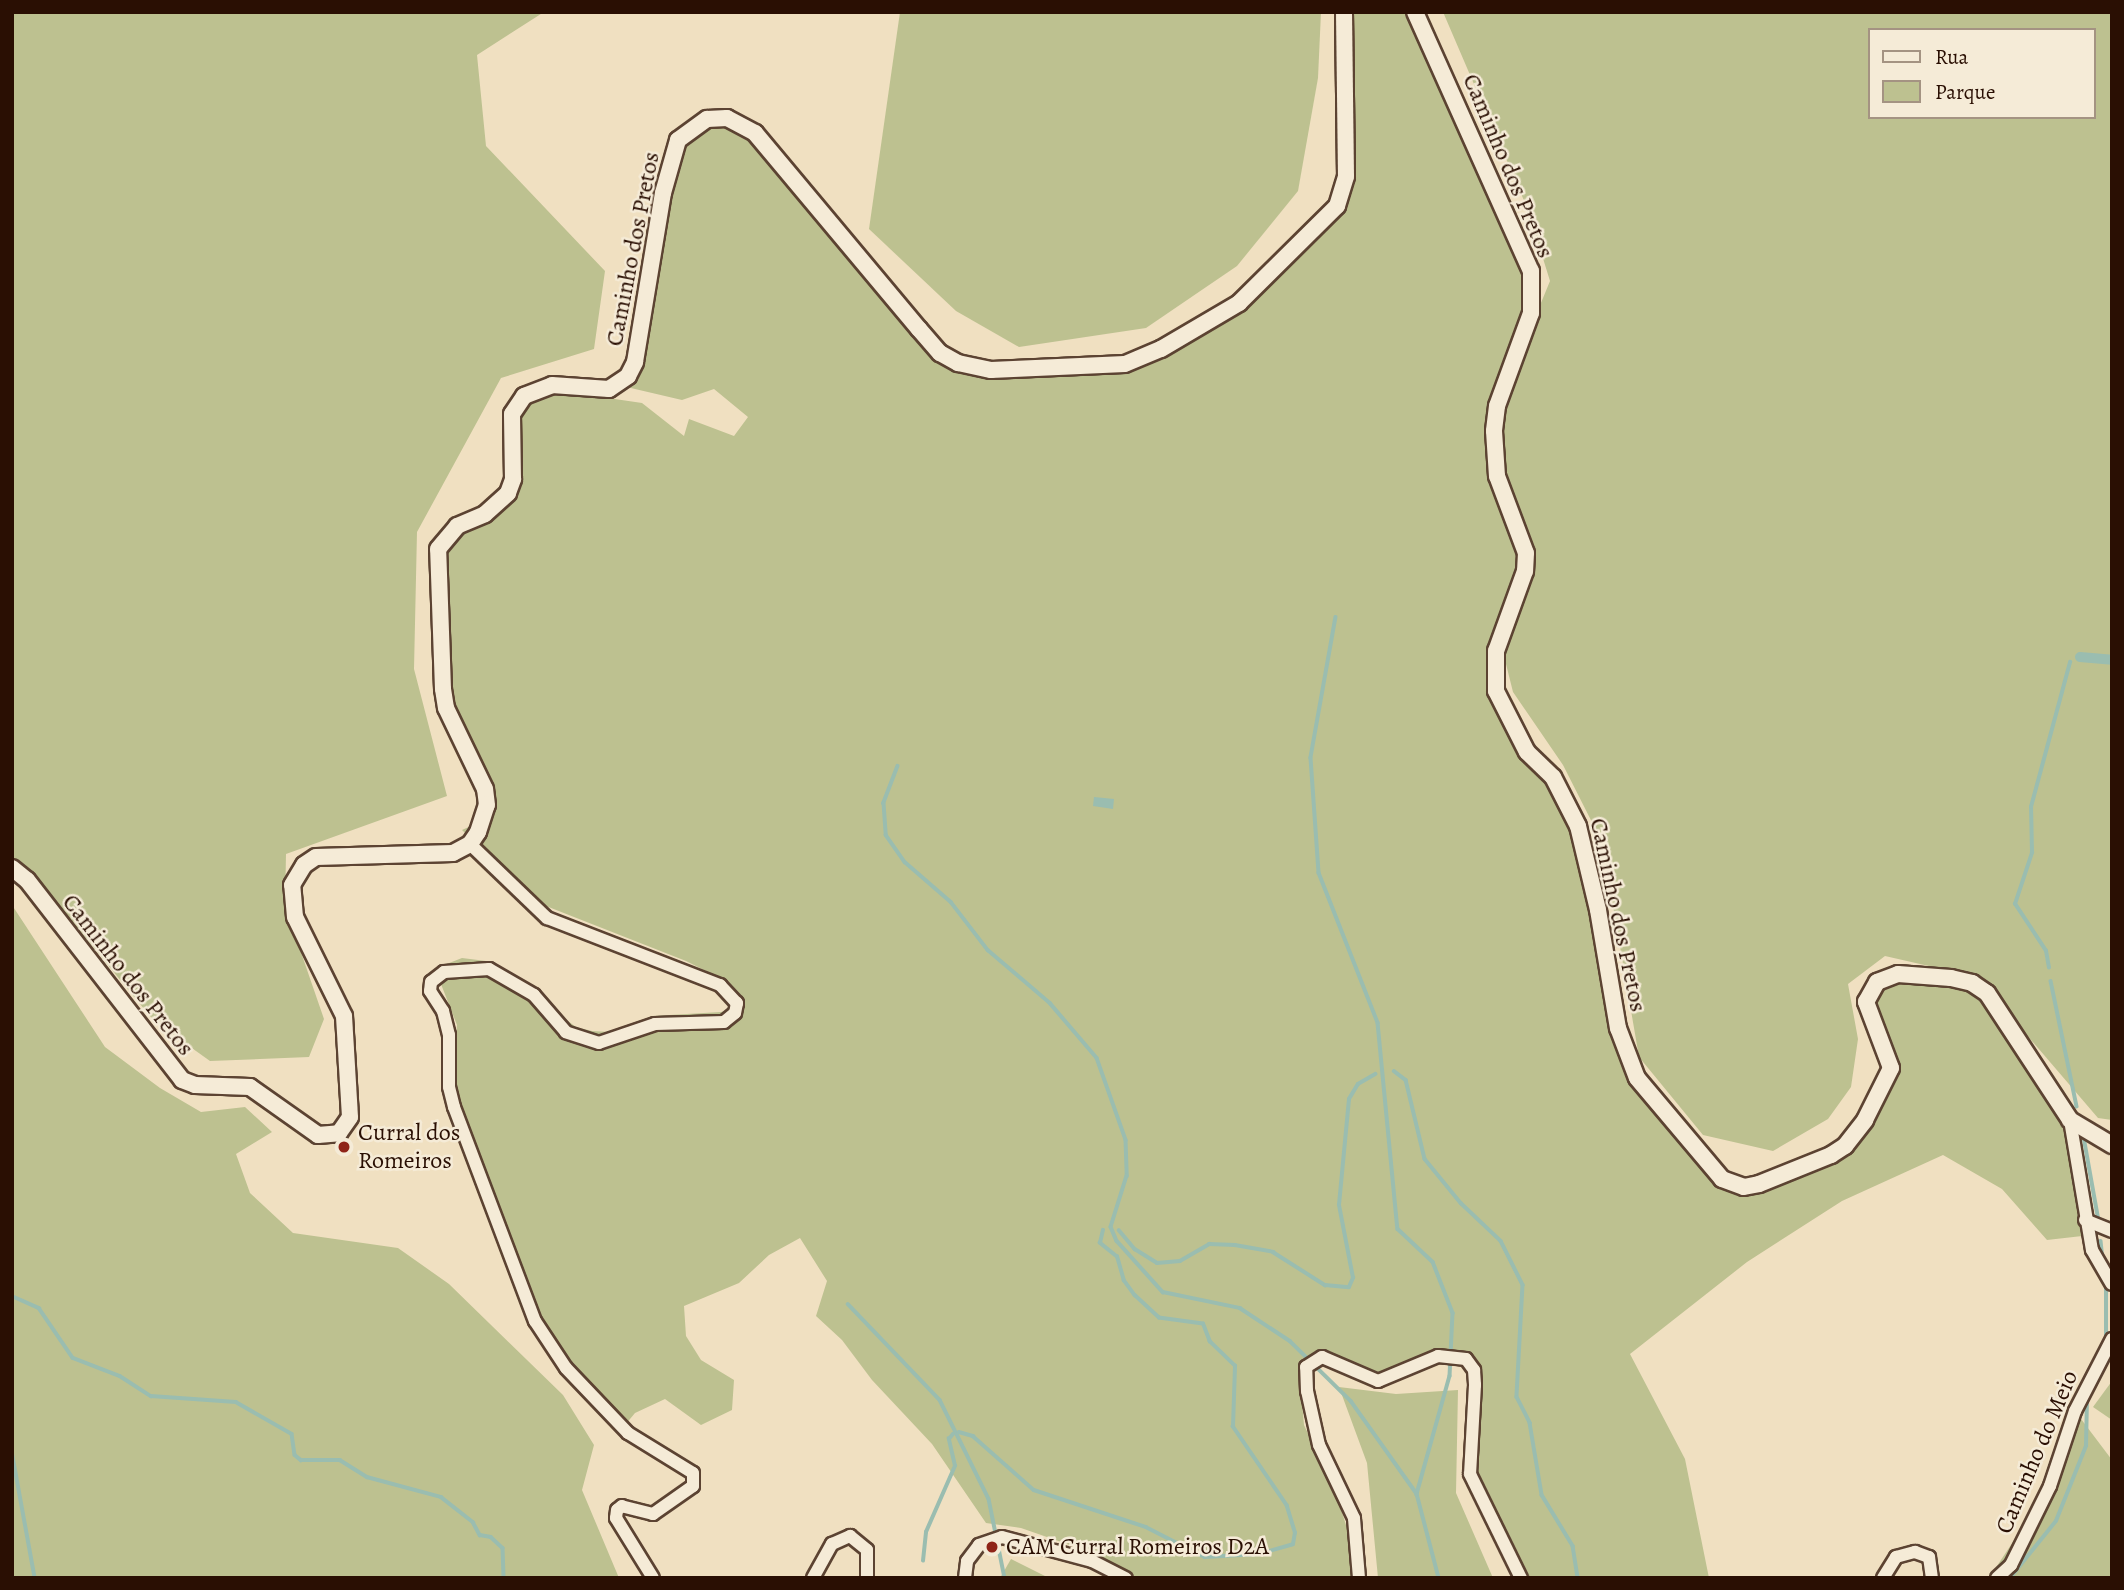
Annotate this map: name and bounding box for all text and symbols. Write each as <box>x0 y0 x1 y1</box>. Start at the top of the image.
legend <box>1868 28 2096 119</box>
text: Rua <box>1935 43 1968 71</box>
street label: Caminho dos Pretos <box>1456 70 1560 262</box>
text: Parque <box>1935 78 1995 106</box>
street label: Caminho dos Pretos <box>600 150 666 348</box>
street label: Caminho dos Pretos <box>1583 816 1653 1014</box>
street label: Caminho dos Pretos <box>56 888 200 1062</box>
place label: Curral dos Romeiros <box>358 1119 460 1175</box>
marker: Curral dos Romeiros <box>336 1139 352 1155</box>
street label: Caminho do Meio <box>1990 1366 2084 1538</box>
place label: CAM Curral Romeiros D2A <box>1006 1533 1269 1561</box>
marker: CAM Curral Romeiros D2A <box>984 1539 1000 1555</box>

